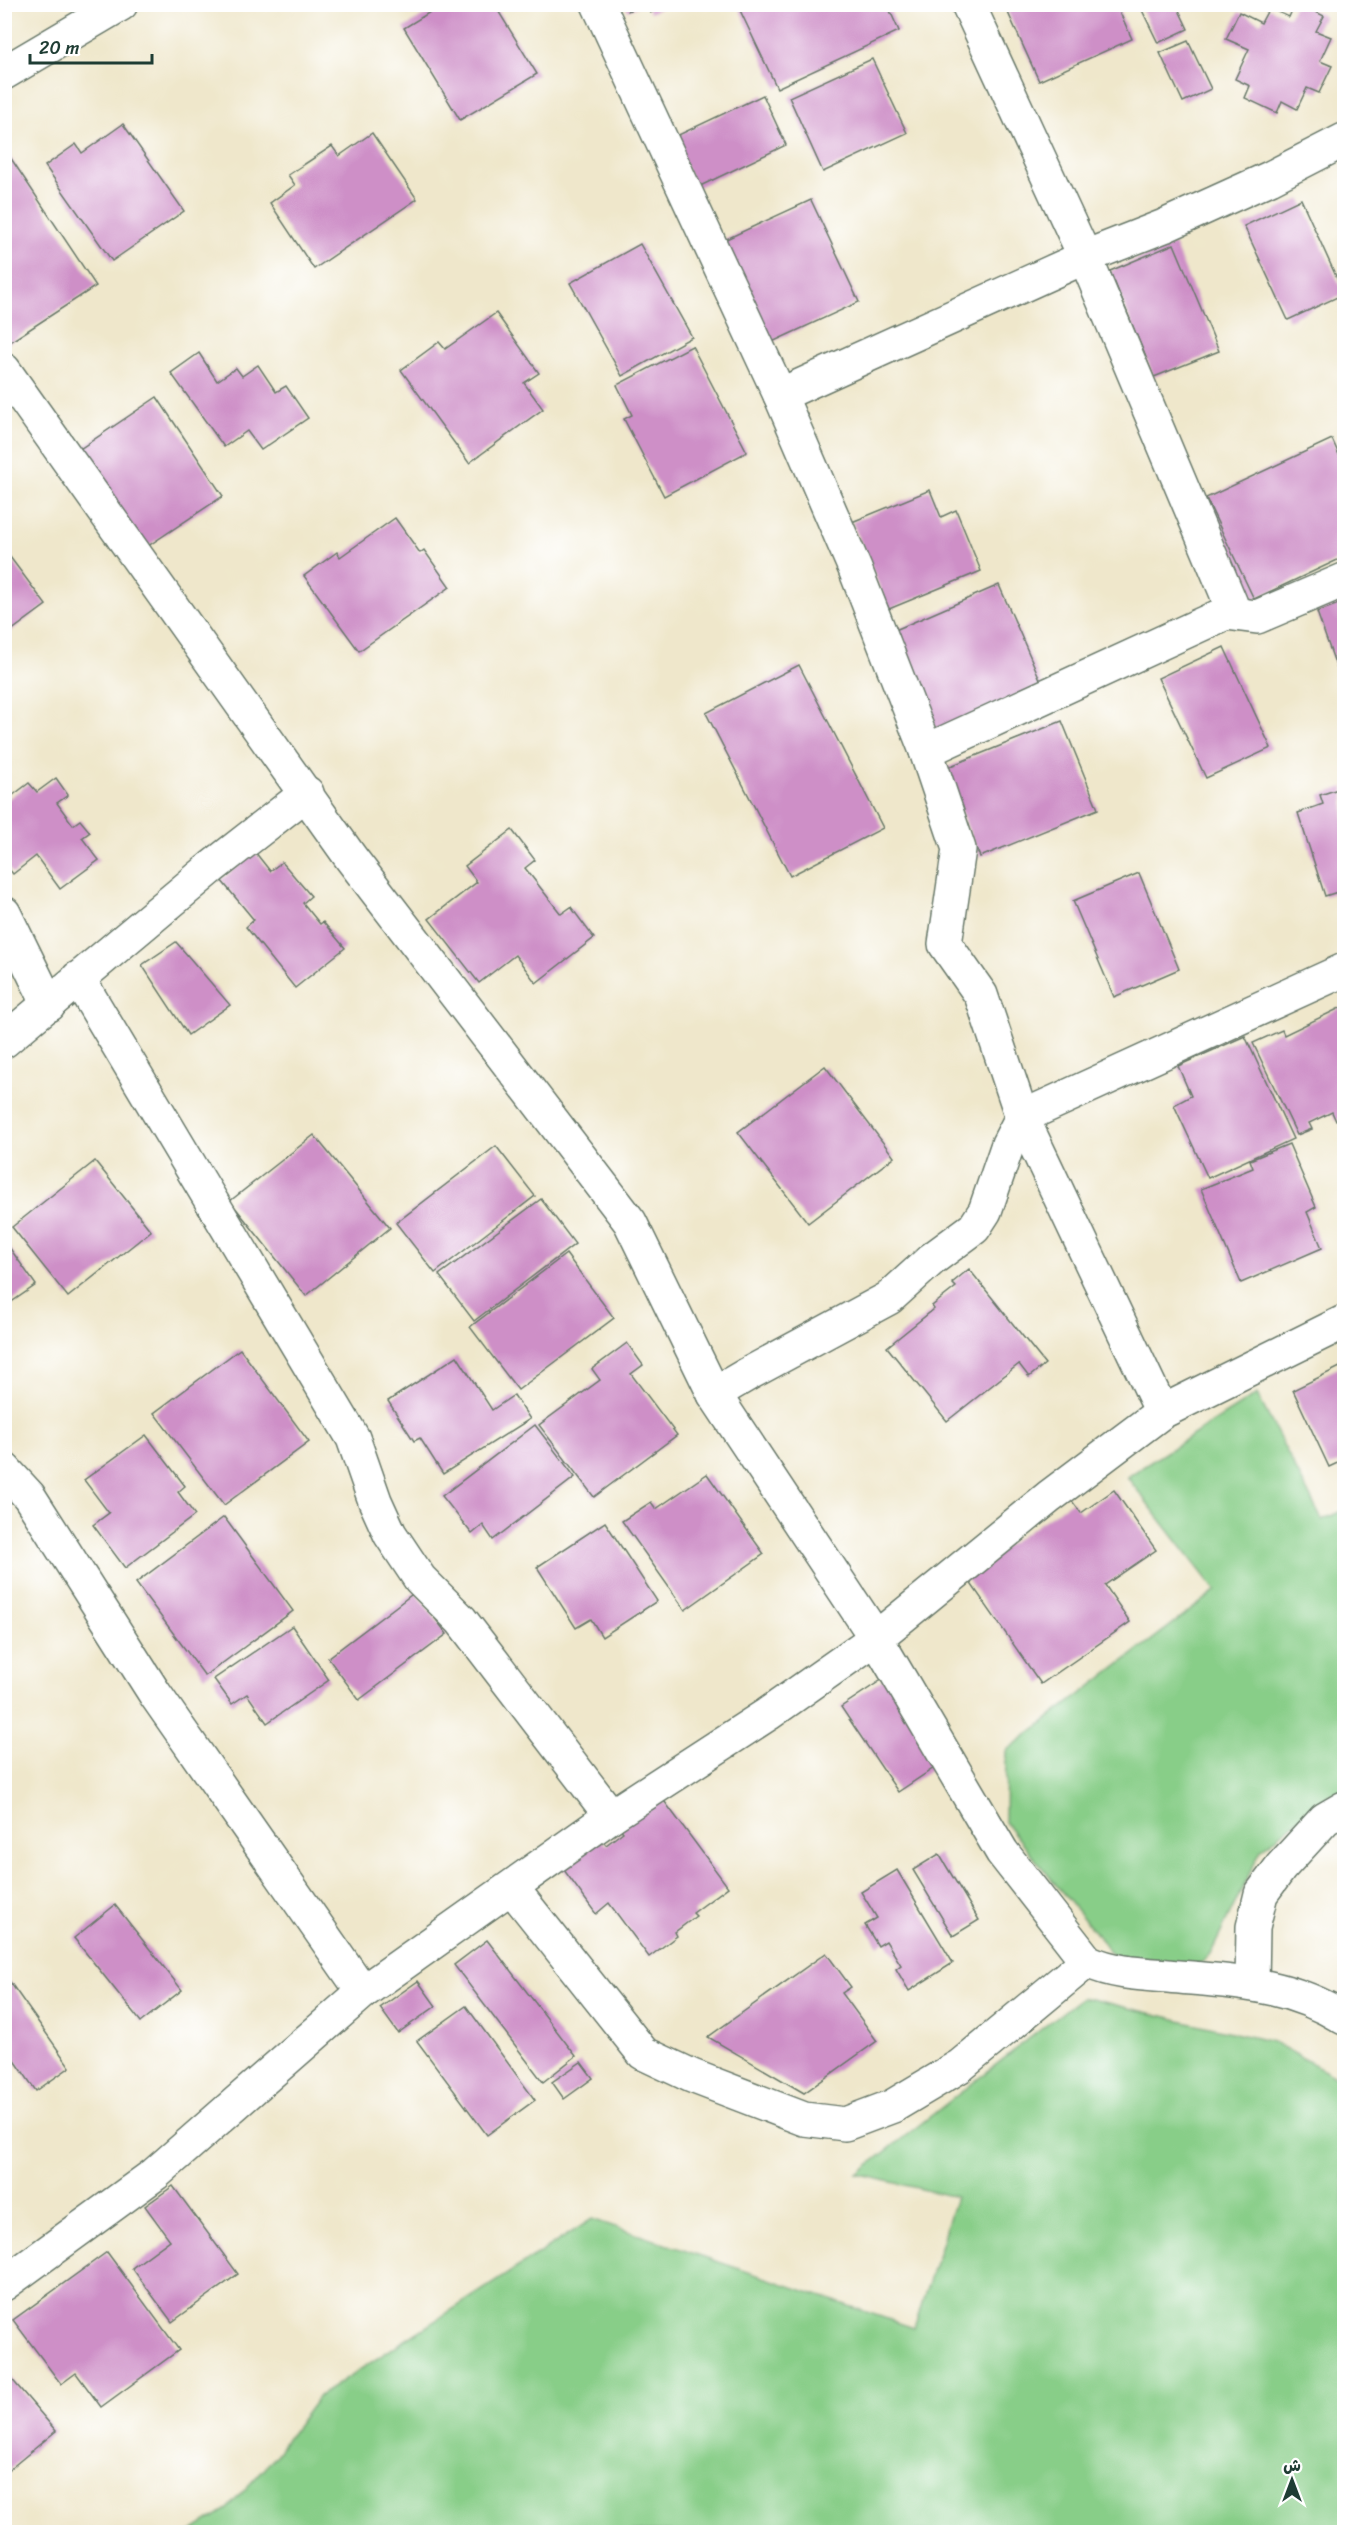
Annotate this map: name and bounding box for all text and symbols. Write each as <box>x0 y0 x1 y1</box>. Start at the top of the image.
scale bar <box>30 27 152 65</box>
text: 20 m <box>39 32 79 64</box>
north arrow <box>1262 2450 1322 2510</box>
text: ش <box>1283 2451 1301 2480</box>

